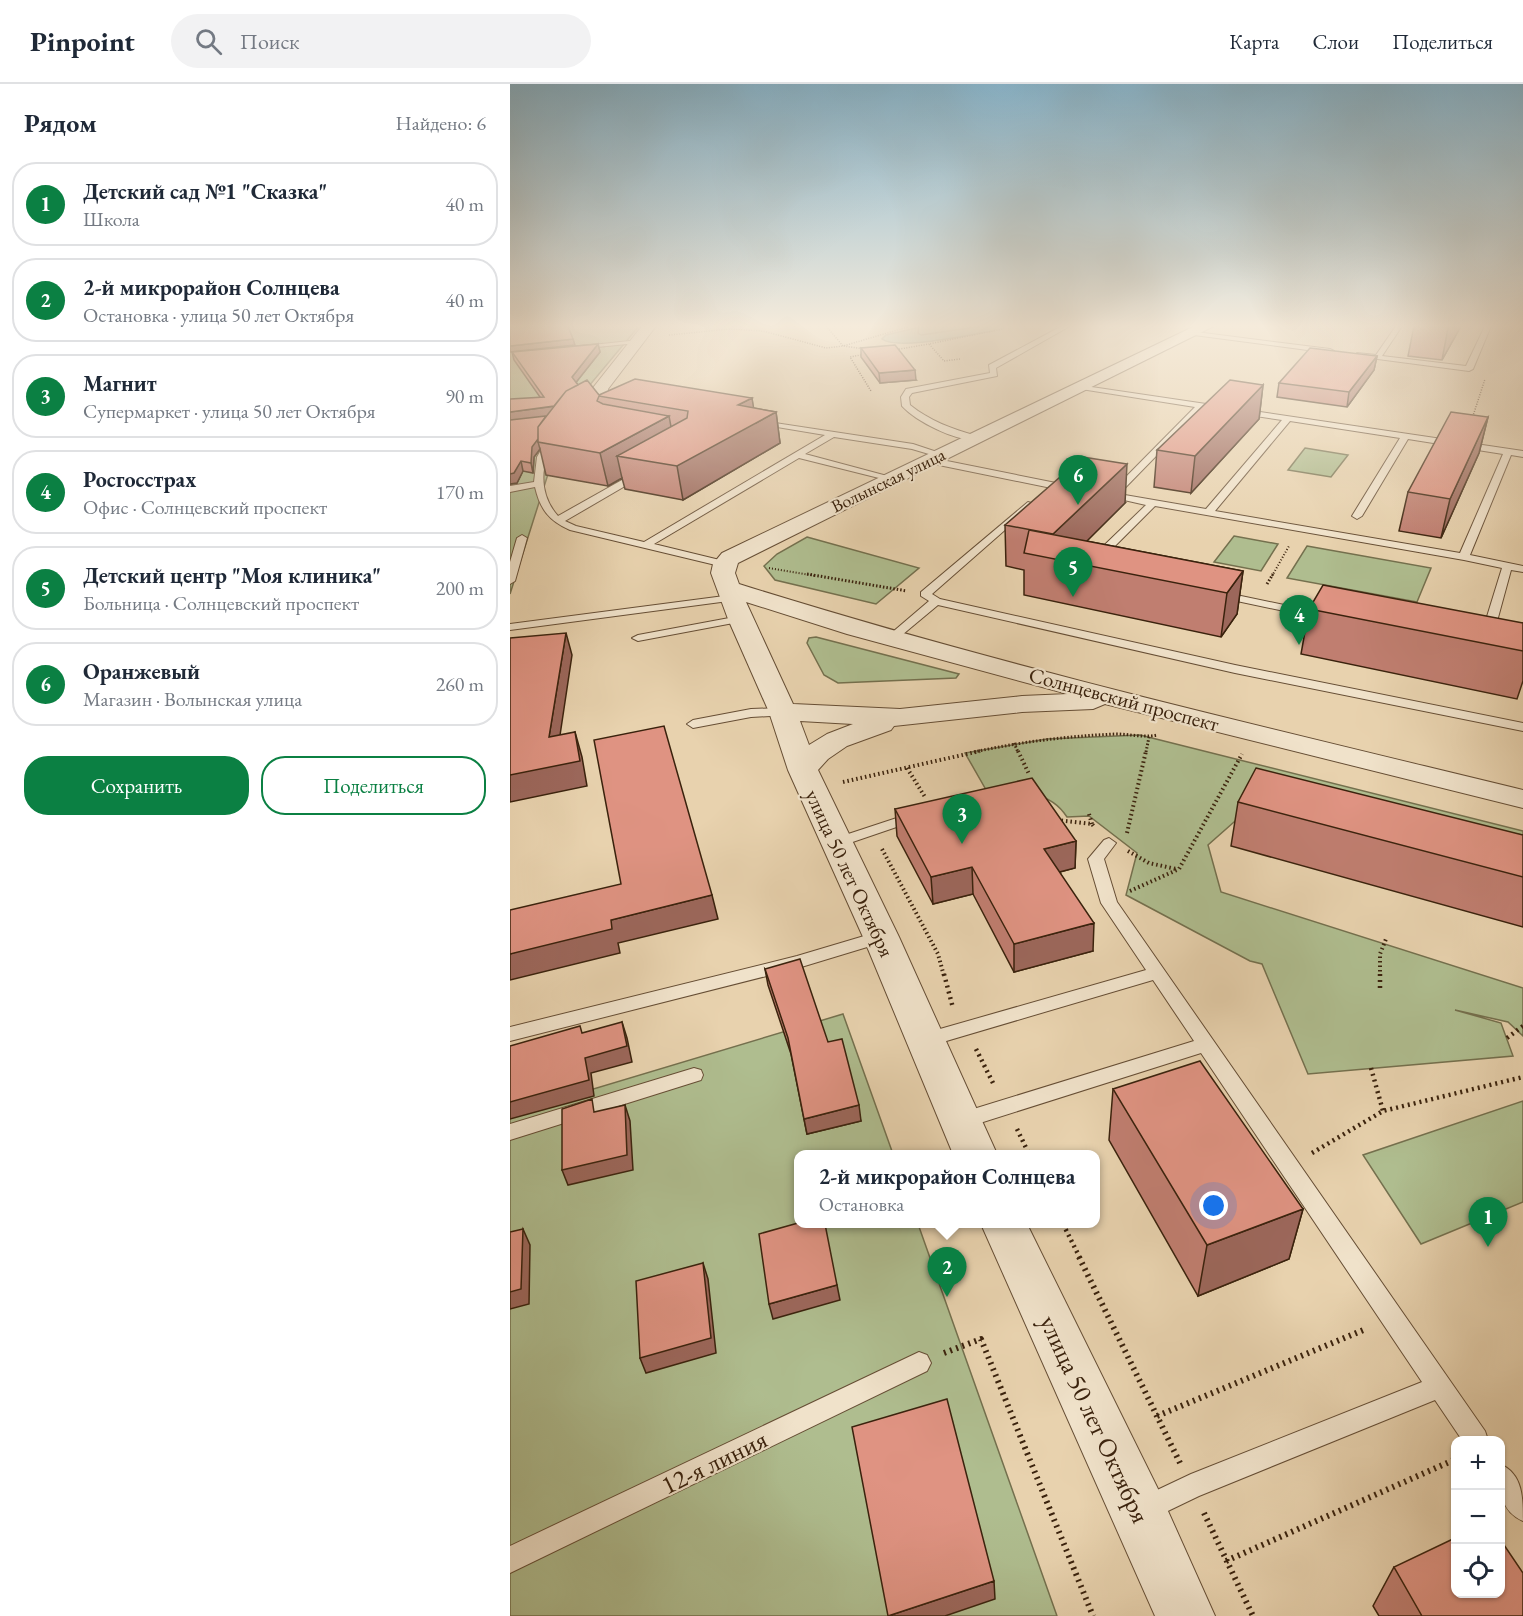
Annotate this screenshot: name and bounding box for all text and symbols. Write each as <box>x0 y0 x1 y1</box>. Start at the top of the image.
search box <box>171 14 591 68</box>
text: Pinpoint <box>30 23 135 59</box>
icon: search <box>192 25 225 58</box>
text: Поиск <box>240 27 300 56</box>
text: Карта <box>1229 28 1279 55</box>
text: Слои <box>1312 28 1359 55</box>
text: Поделиться <box>1392 28 1493 55</box>
text: Рядом <box>24 106 97 140</box>
text: Найдено: 6 <box>395 110 486 136</box>
text: Детский сад №1 "Сказка" <box>83 177 327 206</box>
text: 1 <box>40 191 51 217</box>
text: 40 m <box>445 191 484 217</box>
text: Школа <box>83 206 140 232</box>
text: 2-й микрорайон Солнцева <box>83 273 340 302</box>
text: 2 <box>40 287 51 313</box>
text: 40 m <box>445 287 484 313</box>
text: Остановка · улица 50 лет Октября <box>83 302 354 328</box>
text: Магнит <box>83 369 157 398</box>
text: 3 <box>40 383 51 409</box>
text: 90 m <box>445 383 484 409</box>
text: Супермаркет · улица 50 лет Октября <box>83 398 375 424</box>
street label: Волынская улица <box>827 442 950 518</box>
pin: 6 <box>1058 456 1098 505</box>
text: Росгосстрах <box>83 465 196 494</box>
text: 4 <box>40 479 51 505</box>
text: 170 m <box>436 479 484 505</box>
text: Офис · Солнцевский проспект <box>83 494 327 520</box>
pin: 5 <box>1054 548 1092 597</box>
text: Детский центр "Моя клиника" <box>83 561 381 590</box>
text: 5 <box>40 575 51 601</box>
text: 200 m <box>436 575 484 601</box>
text: Больница · Солнцевский проспект <box>83 590 359 616</box>
pin: 4 <box>1280 596 1318 645</box>
text: Оранжевый <box>83 657 200 686</box>
street label: Солнцевский проспект <box>1026 661 1222 737</box>
text: 6 <box>40 671 51 697</box>
text: 260 m <box>436 671 484 697</box>
text: Магазин · Волынская улица <box>83 686 302 712</box>
button: Сохранить <box>24 756 249 815</box>
button: Поделиться <box>261 756 486 815</box>
street label: улица 50 лет Октября <box>799 785 901 961</box>
pin: 3 <box>942 794 982 844</box>
popup <box>794 1150 1100 1228</box>
text: 2-й микрорайон Солнцева <box>819 1162 1075 1191</box>
text: Остановка <box>819 1191 904 1217</box>
your location <box>1199 1191 1228 1220</box>
pin: 1 <box>1468 1198 1508 1247</box>
pin: 2 <box>928 1248 966 1297</box>
street label: улица 50 лет Октября <box>1032 1310 1158 1528</box>
street label: 12-я линия <box>655 1422 773 1502</box>
map controls <box>1451 1436 1505 1598</box>
button: + <box>1451 1436 1505 1490</box>
button: − <box>1451 1490 1505 1544</box>
button: locate <box>1451 1544 1505 1598</box>

